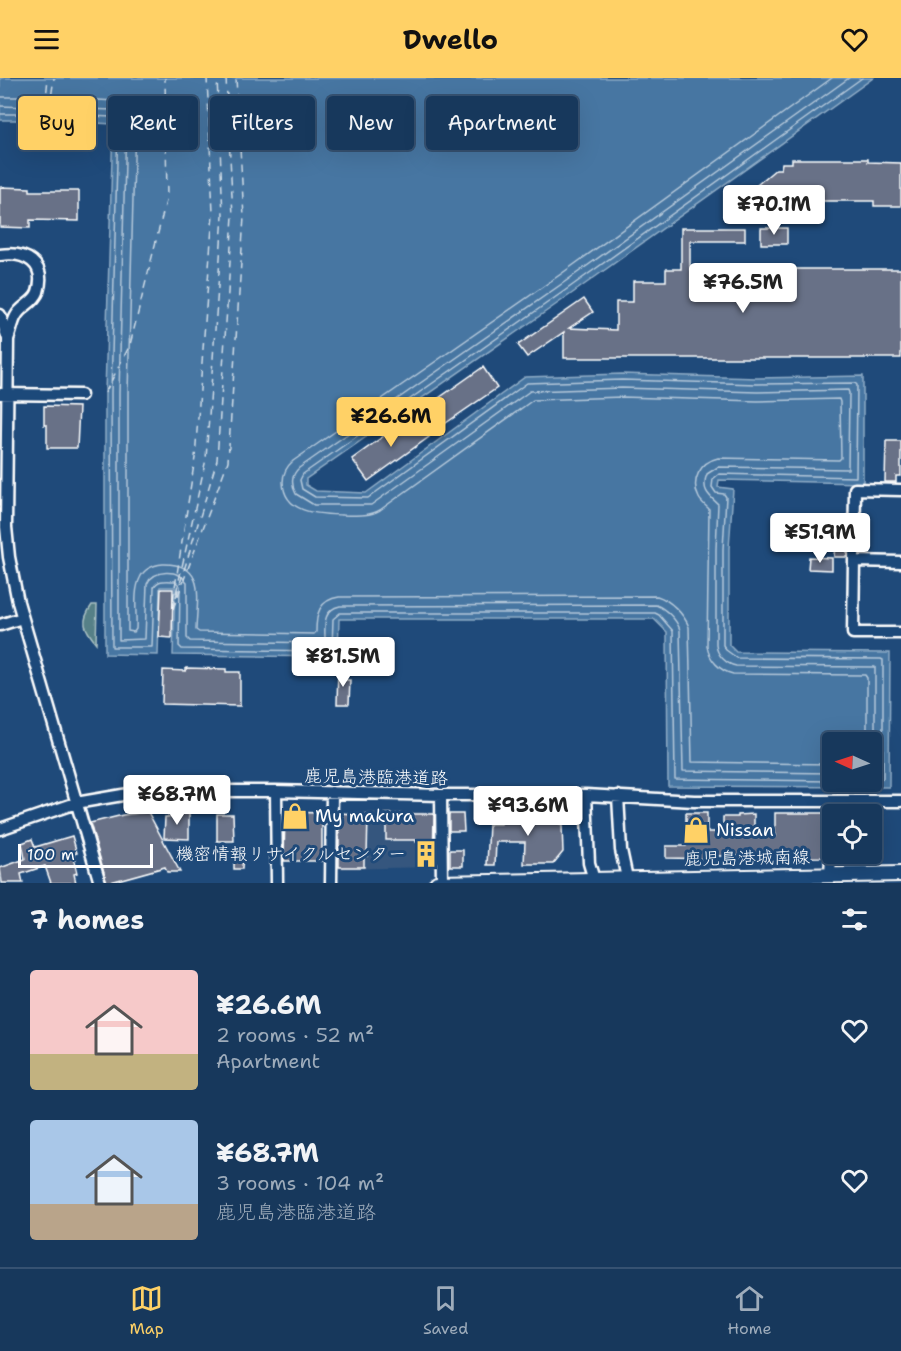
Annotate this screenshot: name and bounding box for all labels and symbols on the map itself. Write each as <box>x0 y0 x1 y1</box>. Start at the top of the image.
pin: ¥70.1M <box>725 185 823 236</box>
pin: ¥76.5M <box>694 263 792 314</box>
pin: ¥26.6M <box>342 397 440 448</box>
pin: ¥51.9M <box>771 513 869 564</box>
pin: ¥81.5M <box>294 637 392 688</box>
north arrow <box>822 732 882 792</box>
street label: 鹿児島港臨港道路 <box>304 764 448 790</box>
pin: ¥68.7M <box>128 775 226 826</box>
pin: ¥93.6M <box>479 786 577 837</box>
shop icon: My makura <box>280 801 310 831</box>
place label: My makura <box>315 804 414 828</box>
shop icon: Nissan <box>681 815 711 845</box>
place label: Nissan <box>716 818 774 842</box>
building icon: 機密情報リサイクルセンター <box>411 839 441 869</box>
scale bar <box>18 841 153 868</box>
place label: 機密情報リサイクルセンター <box>176 842 406 866</box>
street label: 鹿児島港城南線 <box>684 845 810 871</box>

